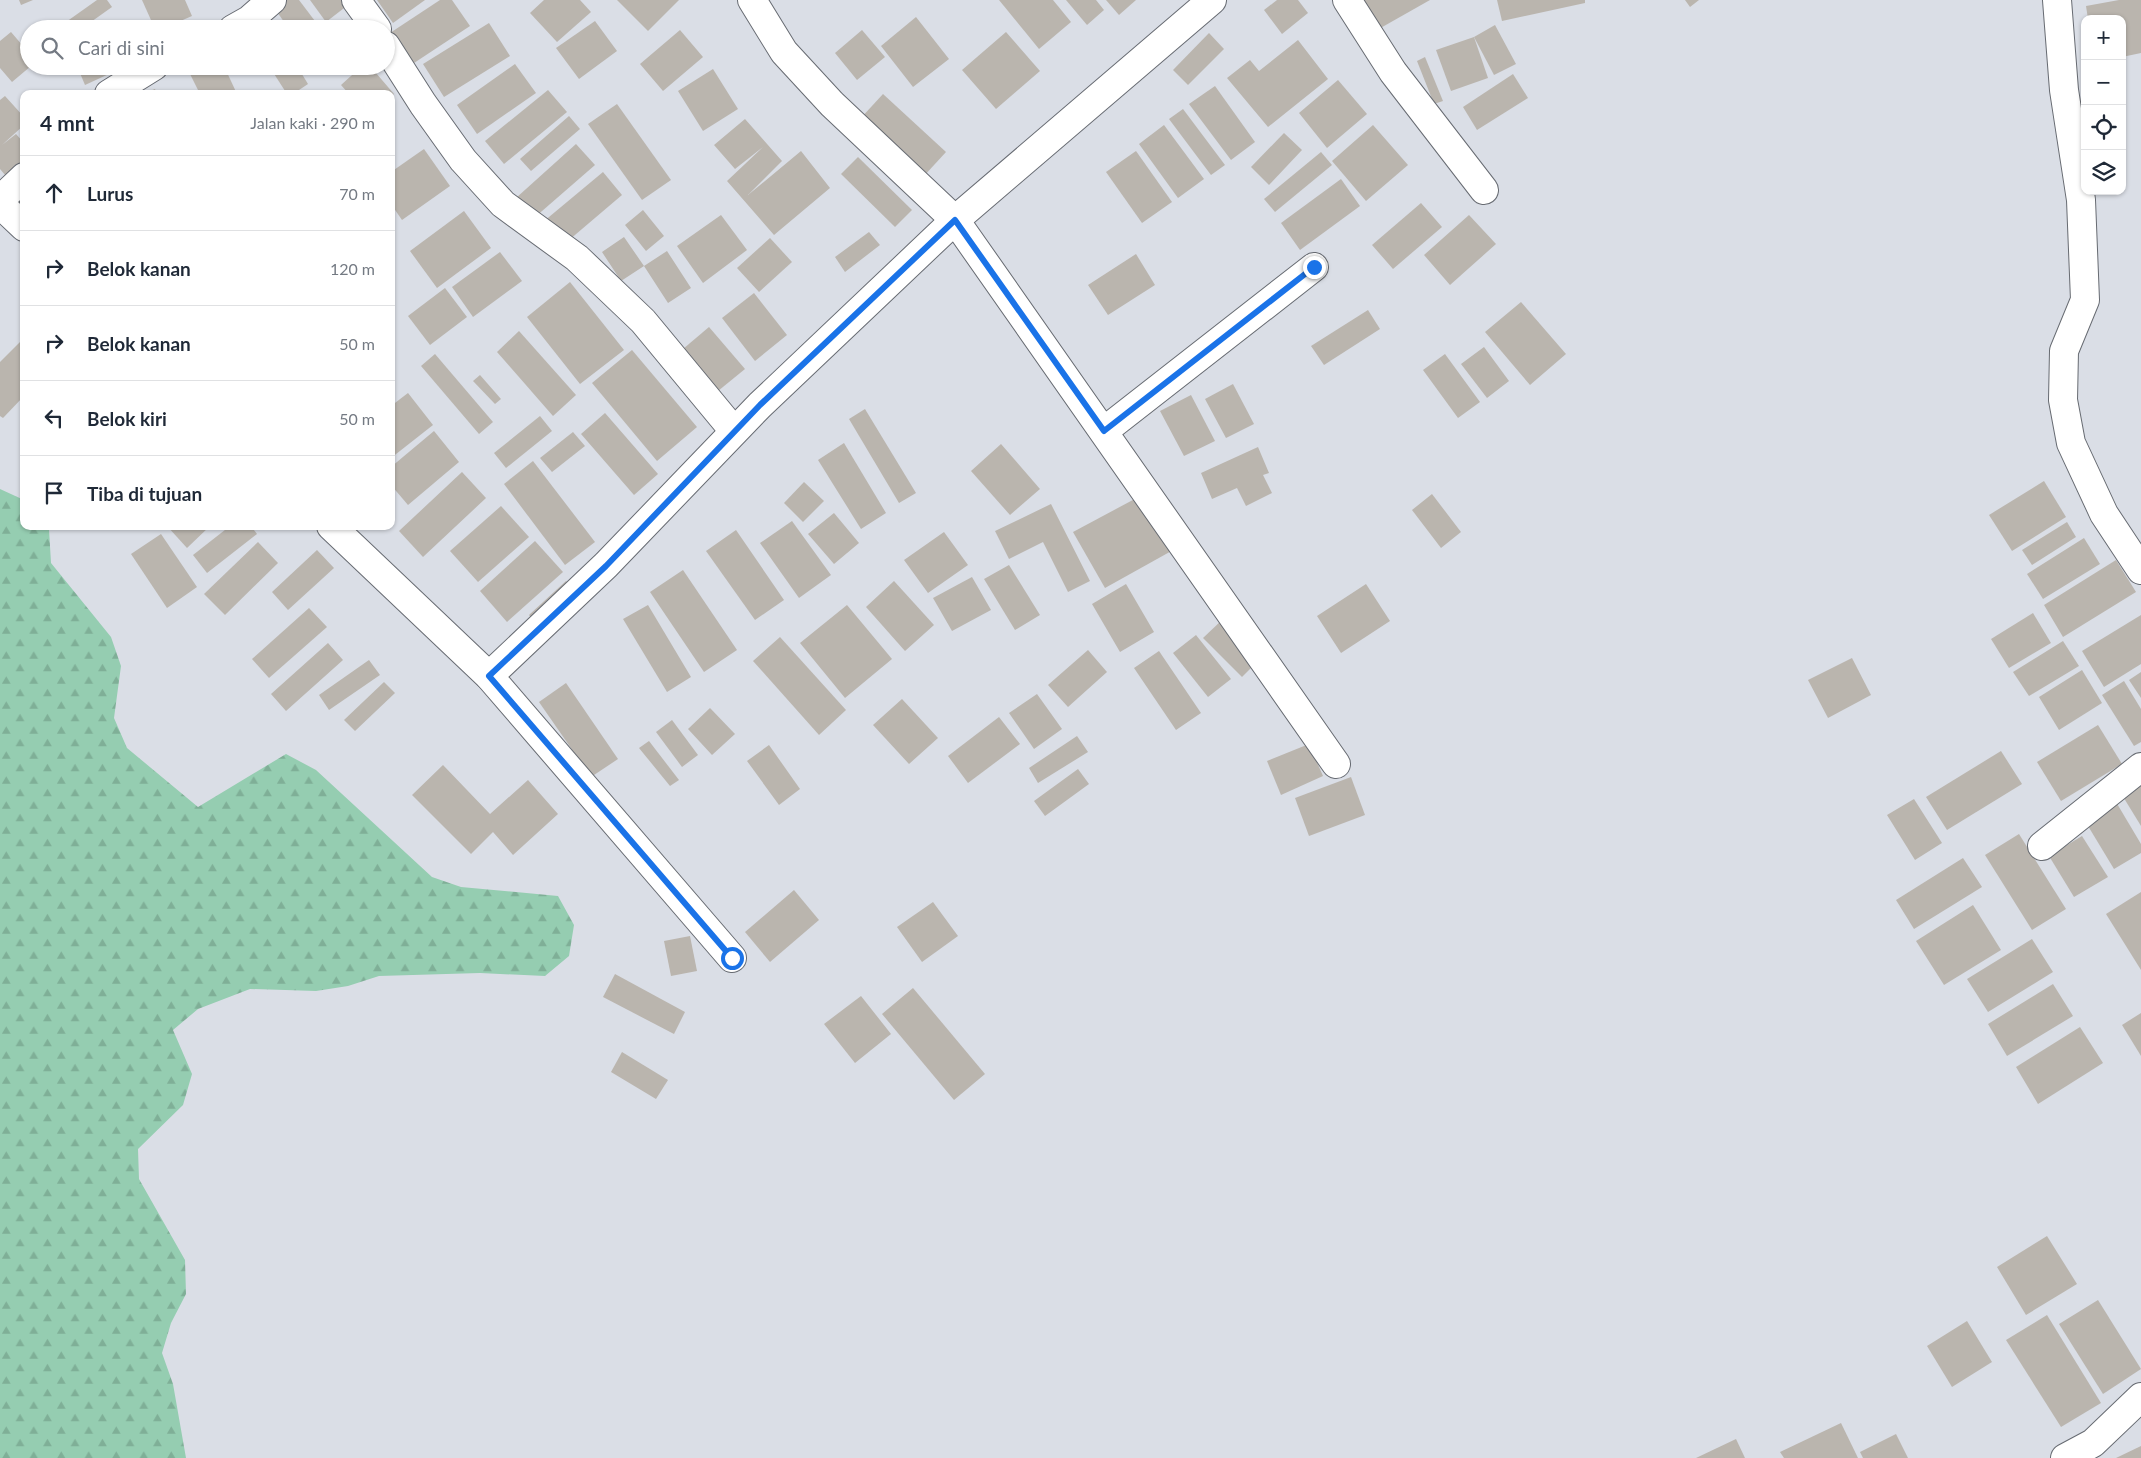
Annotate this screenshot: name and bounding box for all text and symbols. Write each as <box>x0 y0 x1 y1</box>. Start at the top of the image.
map controls <box>2081 15 2126 195</box>
button: + <box>2081 15 2126 60</box>
search box <box>20 20 395 75</box>
icon: search <box>38 34 66 62</box>
text: Cari di sini <box>78 36 165 59</box>
button: − <box>2081 60 2126 105</box>
button: locate <box>2081 105 2126 150</box>
text: 4 mnt <box>40 110 94 135</box>
text: Jalan kaki · 290 m <box>250 113 375 132</box>
button: layers <box>2081 150 2126 195</box>
icon: ahead <box>40 179 68 207</box>
text: Lurus <box>87 182 133 205</box>
text: 70 m <box>339 184 375 203</box>
icon: right <box>40 254 68 282</box>
route end <box>1303 256 1326 279</box>
text: Belok kanan <box>87 257 191 280</box>
text: 120 m <box>330 259 375 278</box>
icon: right <box>40 329 68 357</box>
text: Belok kanan <box>87 332 191 355</box>
text: 50 m <box>339 334 375 353</box>
icon: left <box>40 404 68 432</box>
text: Belok kiri <box>87 407 167 430</box>
text: 50 m <box>339 409 375 428</box>
icon: arrive <box>40 479 68 507</box>
text: Tiba di tujuan <box>87 482 202 505</box>
route start <box>721 947 744 970</box>

